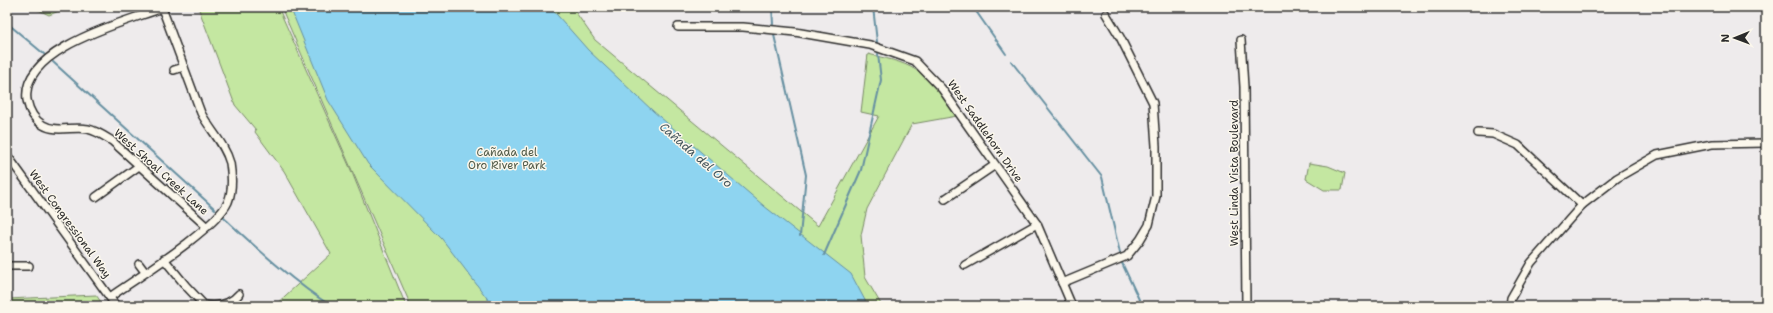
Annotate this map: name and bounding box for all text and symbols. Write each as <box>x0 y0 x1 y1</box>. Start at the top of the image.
north arrow <box>1715 18 1755 58</box>
text: N <box>1718 33 1733 43</box>
street label: West Saddlehorn Drive <box>944 77 1026 185</box>
street label: West Linda Vista Boulevard <box>1227 100 1242 246</box>
water label: Cañada del Oro <box>656 119 736 191</box>
street label: West Shoal Creek Lane <box>111 126 211 218</box>
park label: Cañada del Oro River Park <box>468 145 546 173</box>
street label: West Congressional Way <box>26 167 114 281</box>

